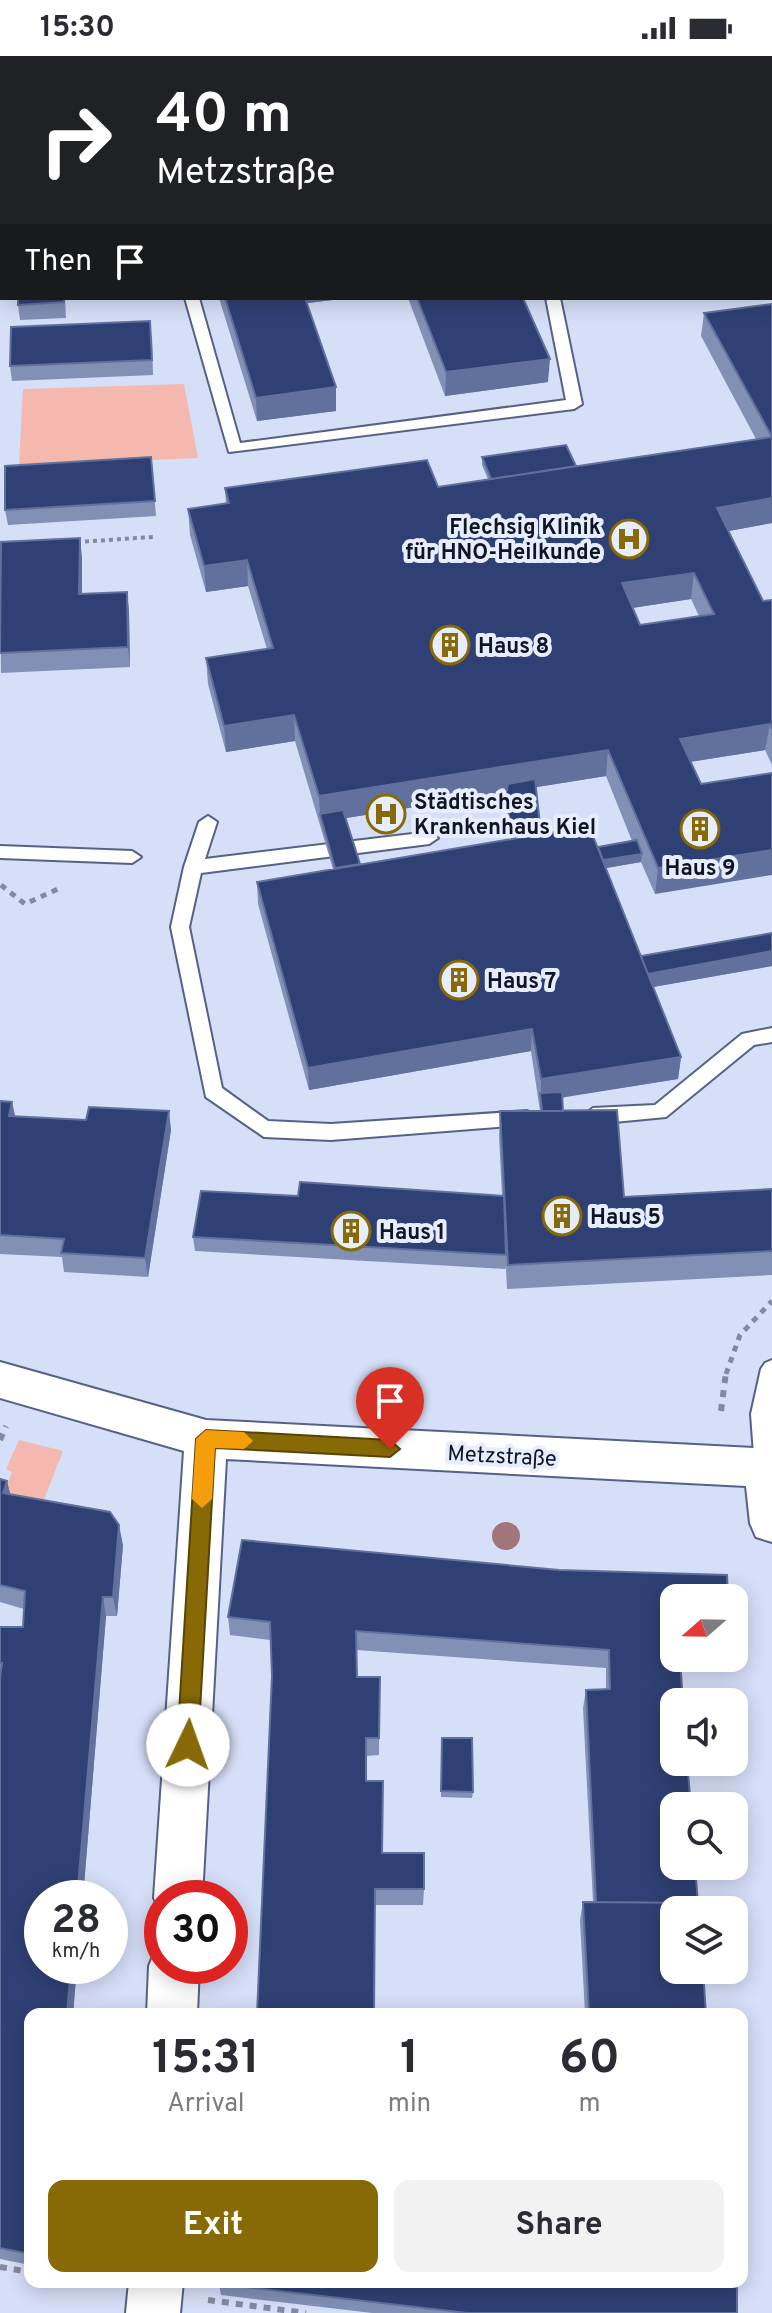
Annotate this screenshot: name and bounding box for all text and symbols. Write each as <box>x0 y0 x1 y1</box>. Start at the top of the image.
text: 15:30 <box>40 10 115 47</box>
text: 40 m <box>156 82 292 152</box>
icon: right <box>24 88 128 192</box>
text: Metzstraße <box>156 151 335 197</box>
icon: arrive <box>108 240 152 284</box>
text: Then <box>24 244 92 281</box>
place label: Flechsig Klinik für HNO-Heilkunde <box>405 515 601 567</box>
hospital icon: Flechsig Klinik für HNO-Heilkunde <box>608 518 650 560</box>
building icon: Haus 8 <box>429 624 471 666</box>
place label: Haus 8 <box>478 634 549 661</box>
place label: Städtisches Krankenhaus Kiel <box>414 790 596 842</box>
hospital icon: Städtisches Krankenhaus Kiel <box>365 793 407 835</box>
building icon: Haus 9 <box>679 808 721 850</box>
place label: Haus 9 <box>664 856 736 883</box>
building icon: Haus 7 <box>438 959 480 1001</box>
place label: Haus 7 <box>487 969 556 996</box>
building icon: Haus 5 <box>541 1195 583 1237</box>
place label: Haus 5 <box>590 1205 661 1232</box>
building icon: Haus 1 <box>330 1210 372 1252</box>
place label: Haus 1 <box>379 1220 445 1247</box>
pin <box>356 1367 424 1449</box>
icon: arrive <box>368 1379 412 1423</box>
street label: Metzstraße <box>446 1441 557 1474</box>
north arrow <box>660 1584 748 1672</box>
map controls <box>660 1584 748 1984</box>
button: sound <box>660 1688 748 1776</box>
position arrow <box>146 1703 230 1787</box>
button: search <box>660 1792 748 1880</box>
speed limit sign: 30 <box>144 1880 248 1984</box>
button: layers <box>660 1896 748 1984</box>
text: 28 <box>51 1897 101 1947</box>
text: km/h <box>52 1939 100 1965</box>
text: 15:31 <box>152 2030 260 2090</box>
text: 1 <box>400 2030 419 2090</box>
text: 60 <box>559 2030 620 2090</box>
text: Arrival <box>167 2088 245 2121</box>
text: min <box>388 2088 431 2121</box>
text: m <box>579 2088 601 2121</box>
button: Exit <box>48 2180 378 2272</box>
button: Share <box>394 2180 724 2272</box>

